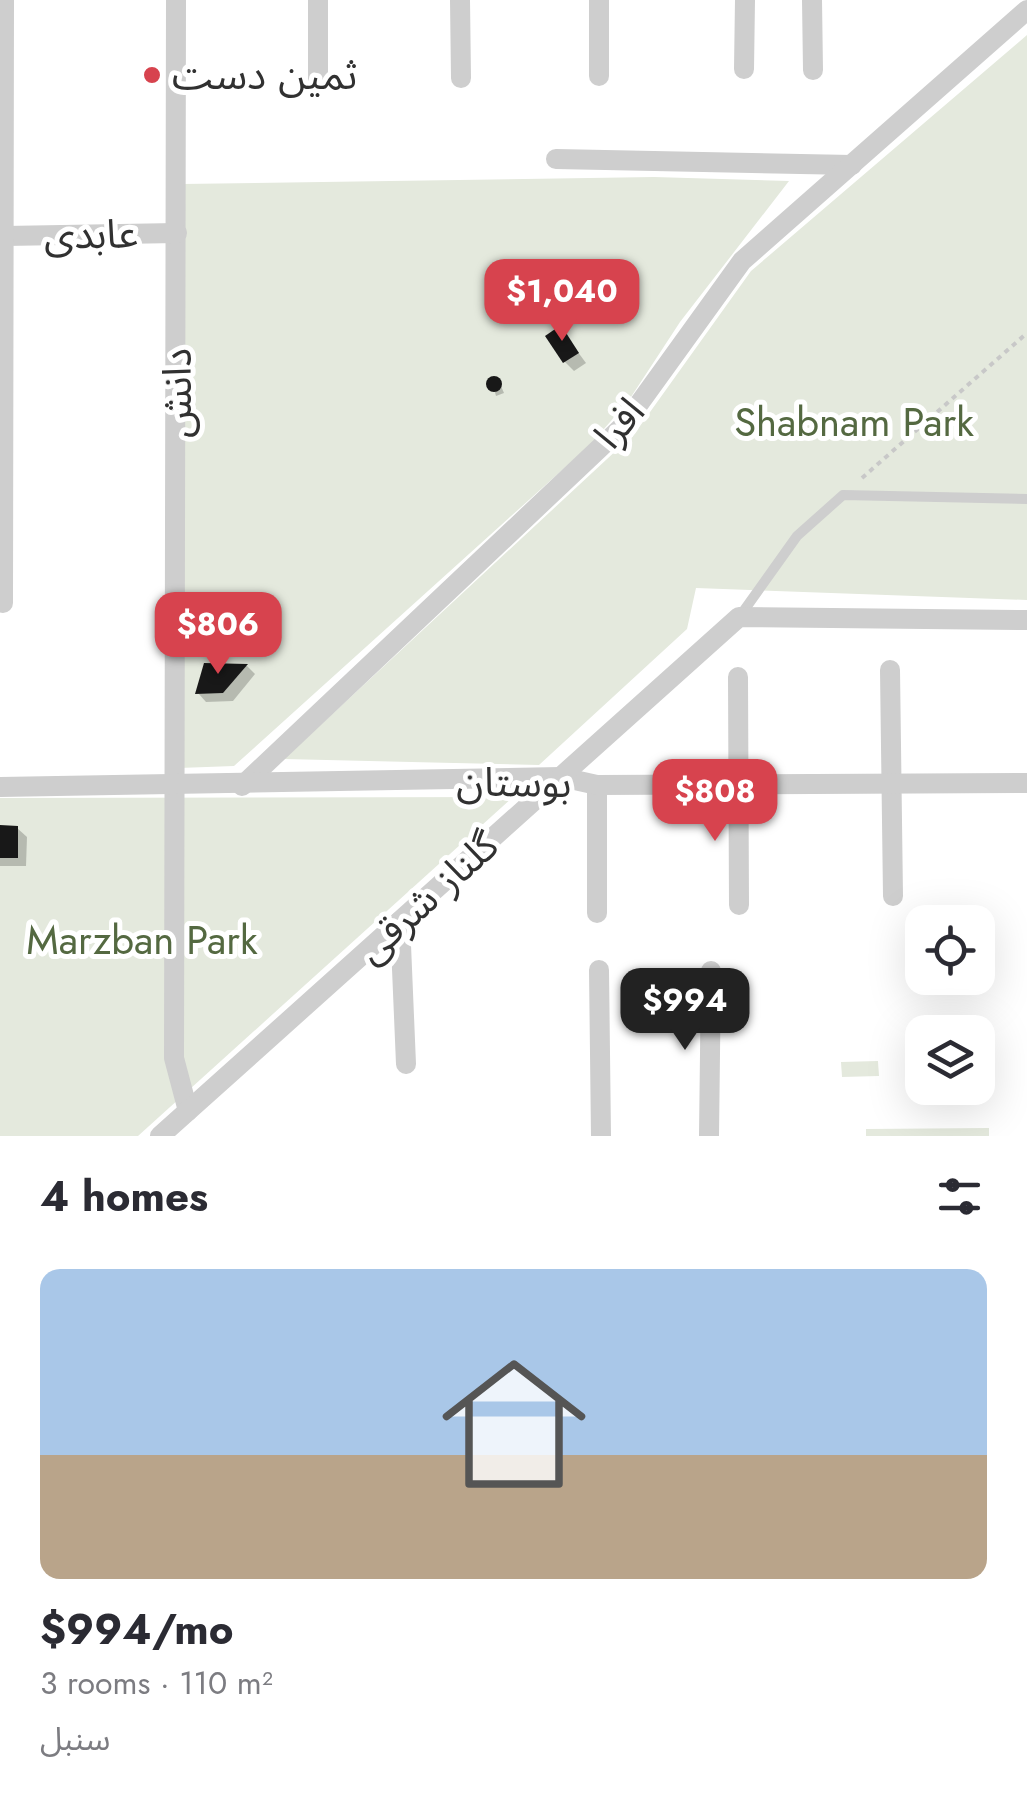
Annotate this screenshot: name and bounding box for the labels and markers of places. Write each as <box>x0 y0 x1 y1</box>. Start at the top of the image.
place label: ثمین دست <box>172 46 357 104</box>
marker: ثمین دست <box>141 64 163 86</box>
pin: $1,040 <box>481 259 643 344</box>
pin: $806 <box>159 592 277 677</box>
pin: $808 <box>656 759 774 844</box>
pin: $994 <box>626 968 744 1053</box>

